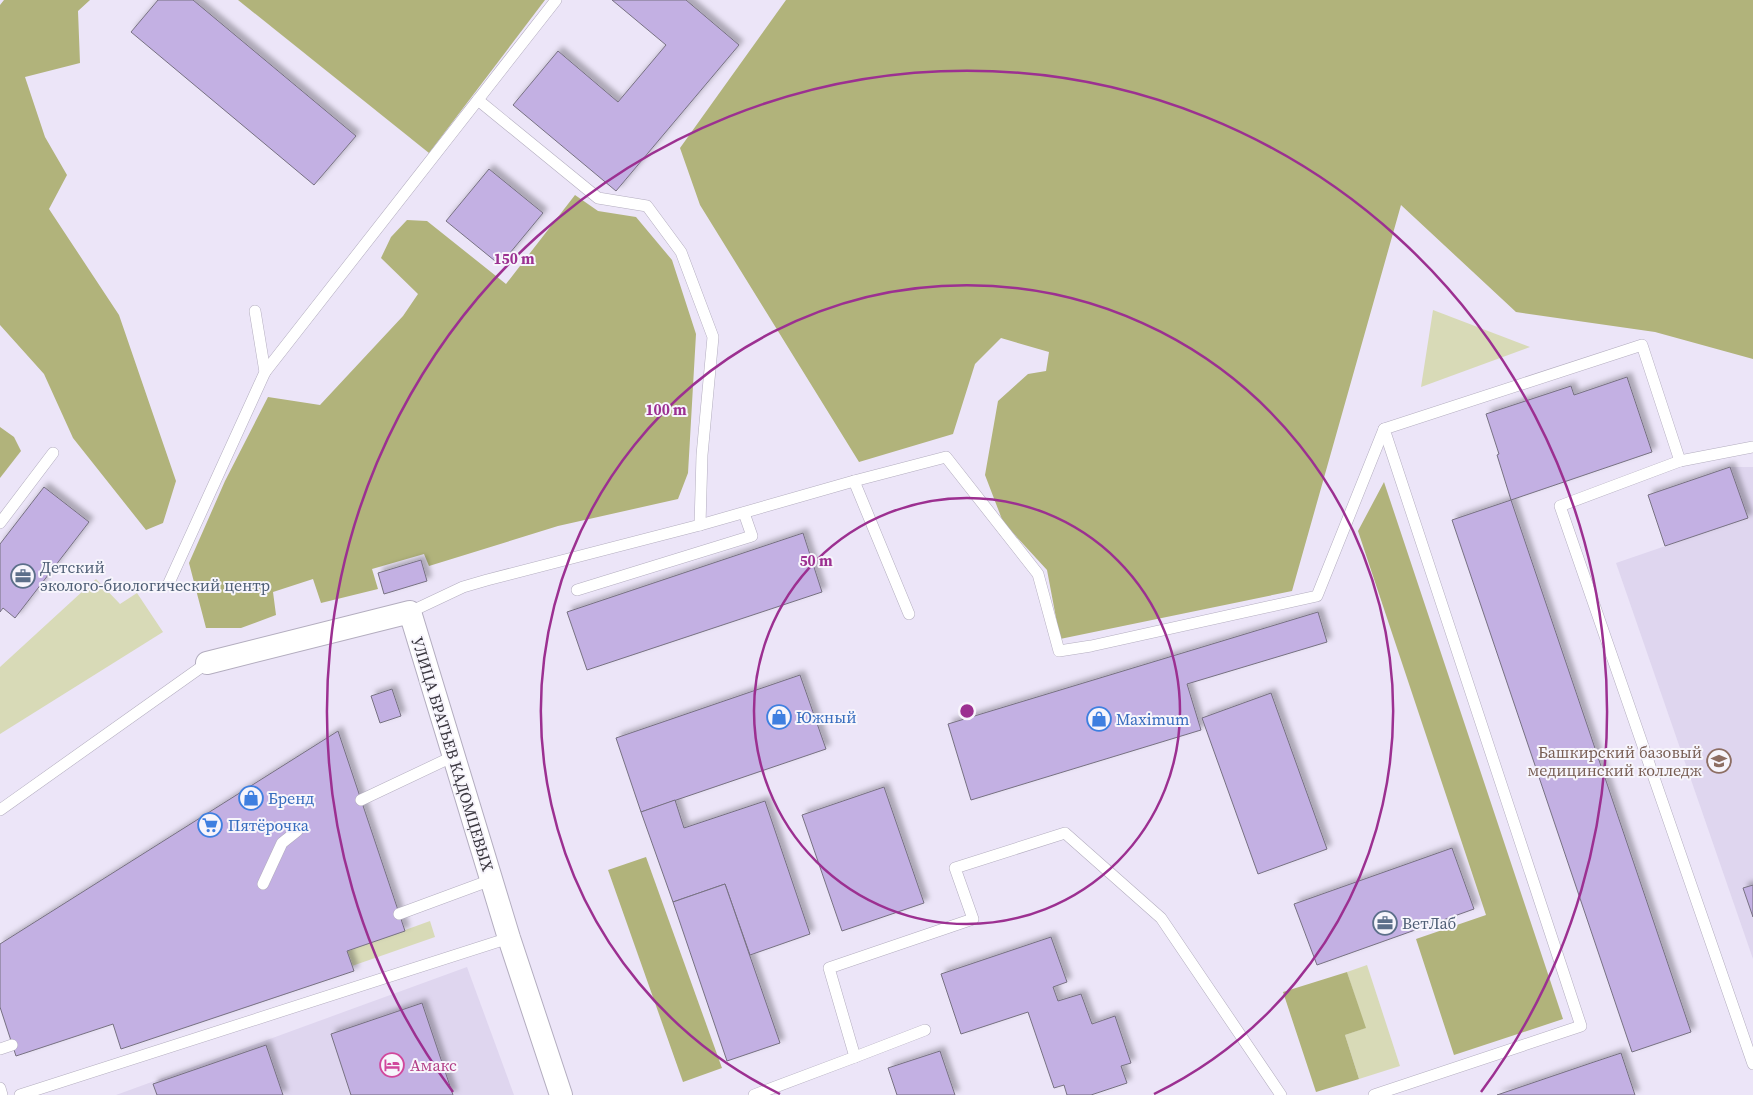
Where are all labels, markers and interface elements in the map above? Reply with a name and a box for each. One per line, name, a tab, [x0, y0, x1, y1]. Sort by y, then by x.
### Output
text: 150 m	[493, 248, 535, 269]
text: 100 m	[645, 399, 687, 420]
text: 50 m	[799, 550, 833, 571]
place label: Детский эколого-биологический центр	[40, 556, 270, 596]
office icon: Детский эколого-биологический центр	[10, 563, 36, 589]
street label: УЛИЦА БРАТЬЕВ КАДОМЦЕВЫХ	[407, 634, 499, 875]
centre of rings	[958, 702, 976, 720]
shop icon: Южный	[766, 704, 792, 730]
place label: Южный	[796, 706, 857, 728]
shop icon: Maximum	[1086, 706, 1112, 732]
place label: Maximum	[1116, 708, 1190, 730]
place label: Башкирский базовый медицинский колледж	[1528, 741, 1702, 781]
school or university icon: Башкирский базовый медицинский колледж	[1706, 748, 1732, 774]
shop icon: Бренд	[238, 785, 264, 811]
place label: Бренд	[268, 787, 314, 809]
supermarket icon: Пятёрочка	[197, 812, 223, 838]
place label: Пятёрочка	[228, 814, 310, 836]
office icon: ВетЛаб	[1372, 910, 1398, 936]
place label: ВетЛаб	[1402, 912, 1456, 934]
hotel icon: Амакс	[379, 1052, 405, 1078]
place label: Амакс	[410, 1054, 457, 1076]

